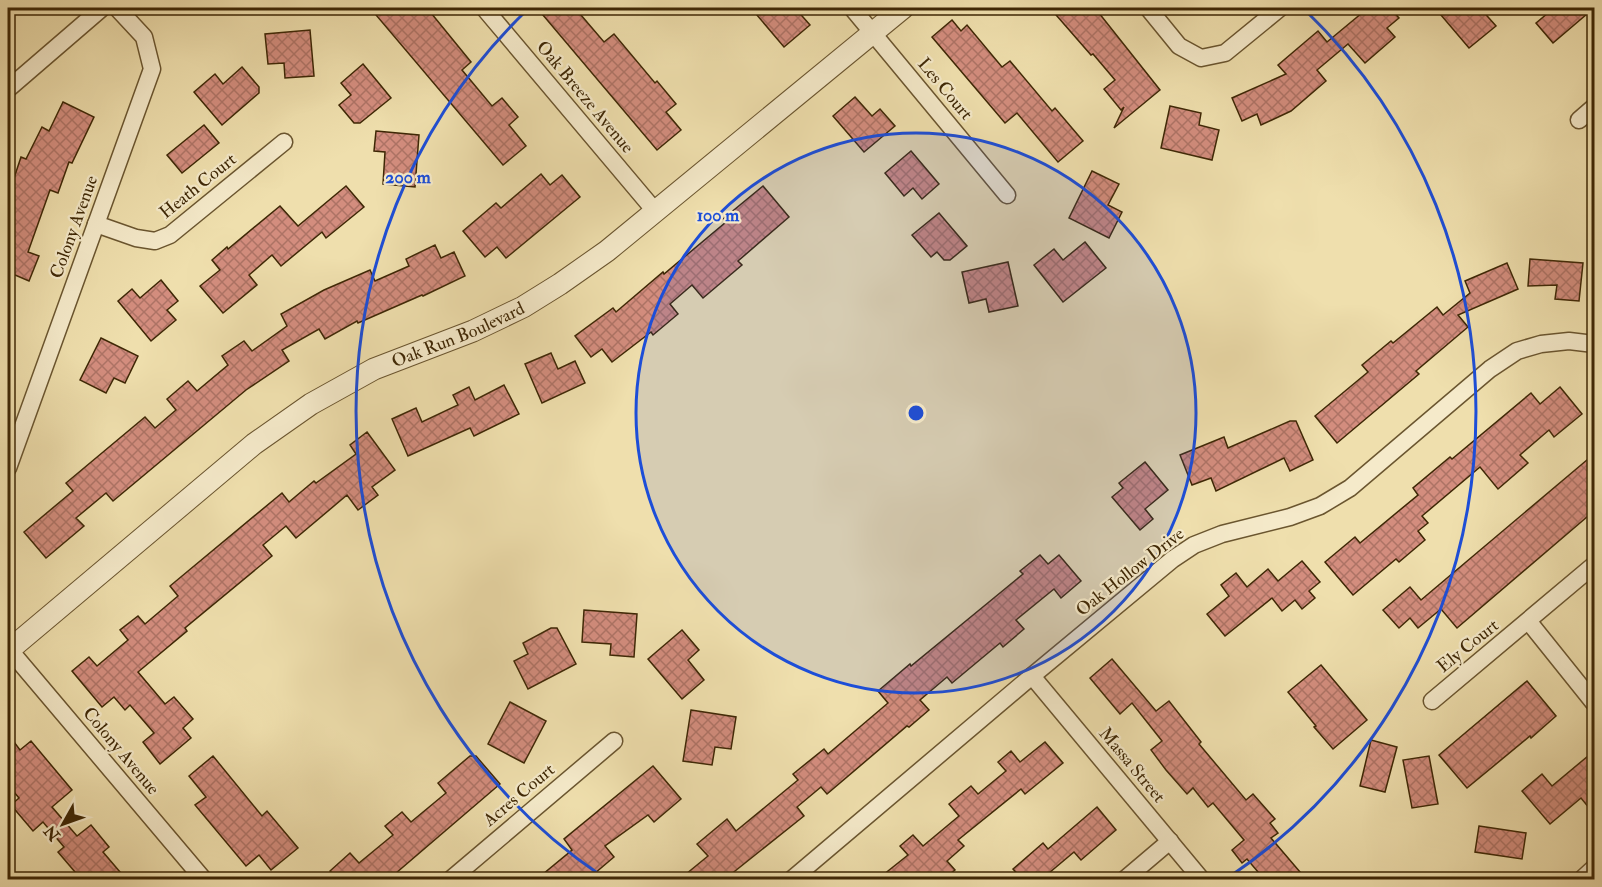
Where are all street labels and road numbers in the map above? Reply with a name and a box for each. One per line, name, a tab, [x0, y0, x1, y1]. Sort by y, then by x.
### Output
street label: Oak Breeze Avenue	[531, 36, 639, 158]
street label: Les Court	[912, 53, 978, 125]
street label: Heath Court	[155, 148, 241, 224]
street label: Colony Avenue	[45, 172, 103, 282]
street label: Oak Run Boulevard	[388, 296, 528, 373]
street label: Oak Hollow Drive	[1071, 522, 1189, 621]
street label: Ely Court	[1432, 614, 1504, 678]
street label: Colony Avenue	[78, 702, 165, 800]
street label: Massa Street	[1094, 723, 1170, 808]
street label: Acres Court	[478, 758, 560, 832]

